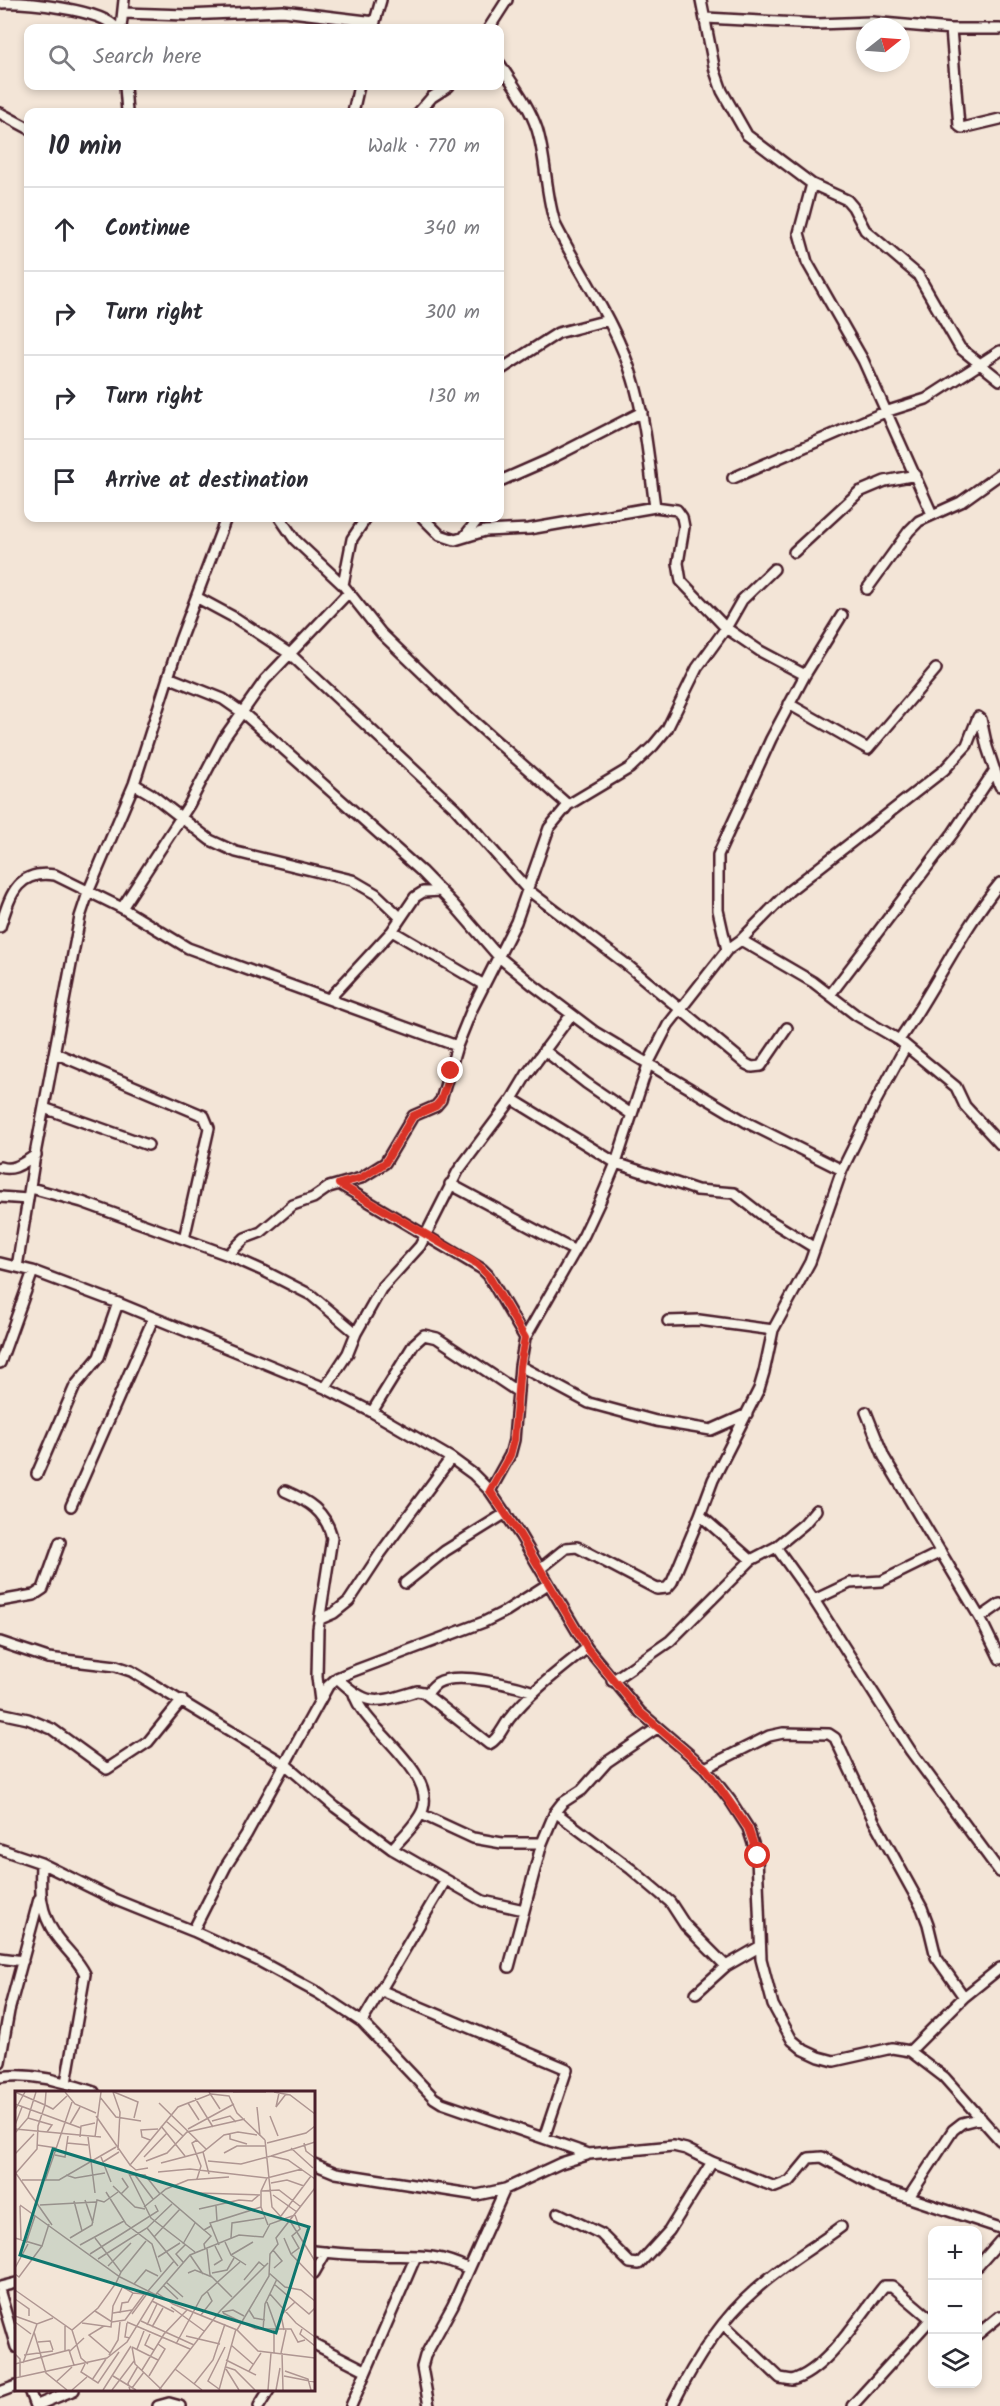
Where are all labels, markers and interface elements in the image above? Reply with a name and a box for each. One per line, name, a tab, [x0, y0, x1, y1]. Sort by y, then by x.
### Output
north arrow	[856, 18, 910, 72]
search box	[24, 24, 504, 90]
text: Search here	[93, 40, 201, 75]
icon: search	[45, 41, 78, 74]
text: 10 min	[48, 126, 122, 168]
text: Walk · 770 m	[368, 131, 480, 163]
text: Continue	[105, 212, 190, 247]
icon: ahead	[48, 213, 81, 246]
text: 340 m	[424, 213, 480, 245]
text: Turn right	[105, 296, 203, 331]
icon: right	[48, 297, 81, 330]
text: 300 m	[425, 297, 480, 329]
text: Turn right	[105, 380, 203, 415]
icon: right	[48, 381, 81, 414]
text: 130 m	[428, 381, 480, 413]
text: Arrive at destination	[105, 464, 308, 499]
icon: arrive	[48, 465, 81, 498]
route end	[437, 1057, 463, 1083]
route start	[744, 1842, 770, 1868]
inset map	[15, 2091, 315, 2391]
map controls	[928, 2226, 982, 2388]
button: +	[928, 2226, 982, 2280]
button: −	[928, 2280, 982, 2334]
button: layers	[928, 2334, 982, 2388]

